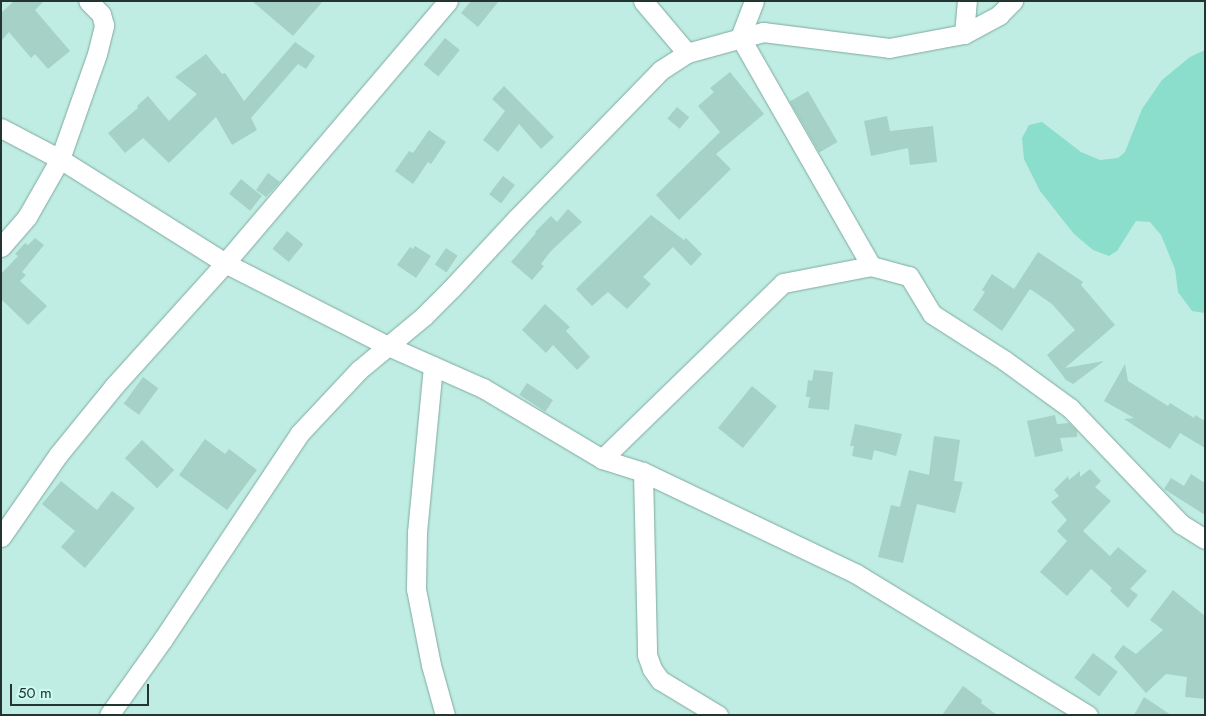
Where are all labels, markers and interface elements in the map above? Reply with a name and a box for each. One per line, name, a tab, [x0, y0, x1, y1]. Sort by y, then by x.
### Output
scale bar	[12, 674, 151, 706]
text: 50 m	[18, 682, 52, 704]

